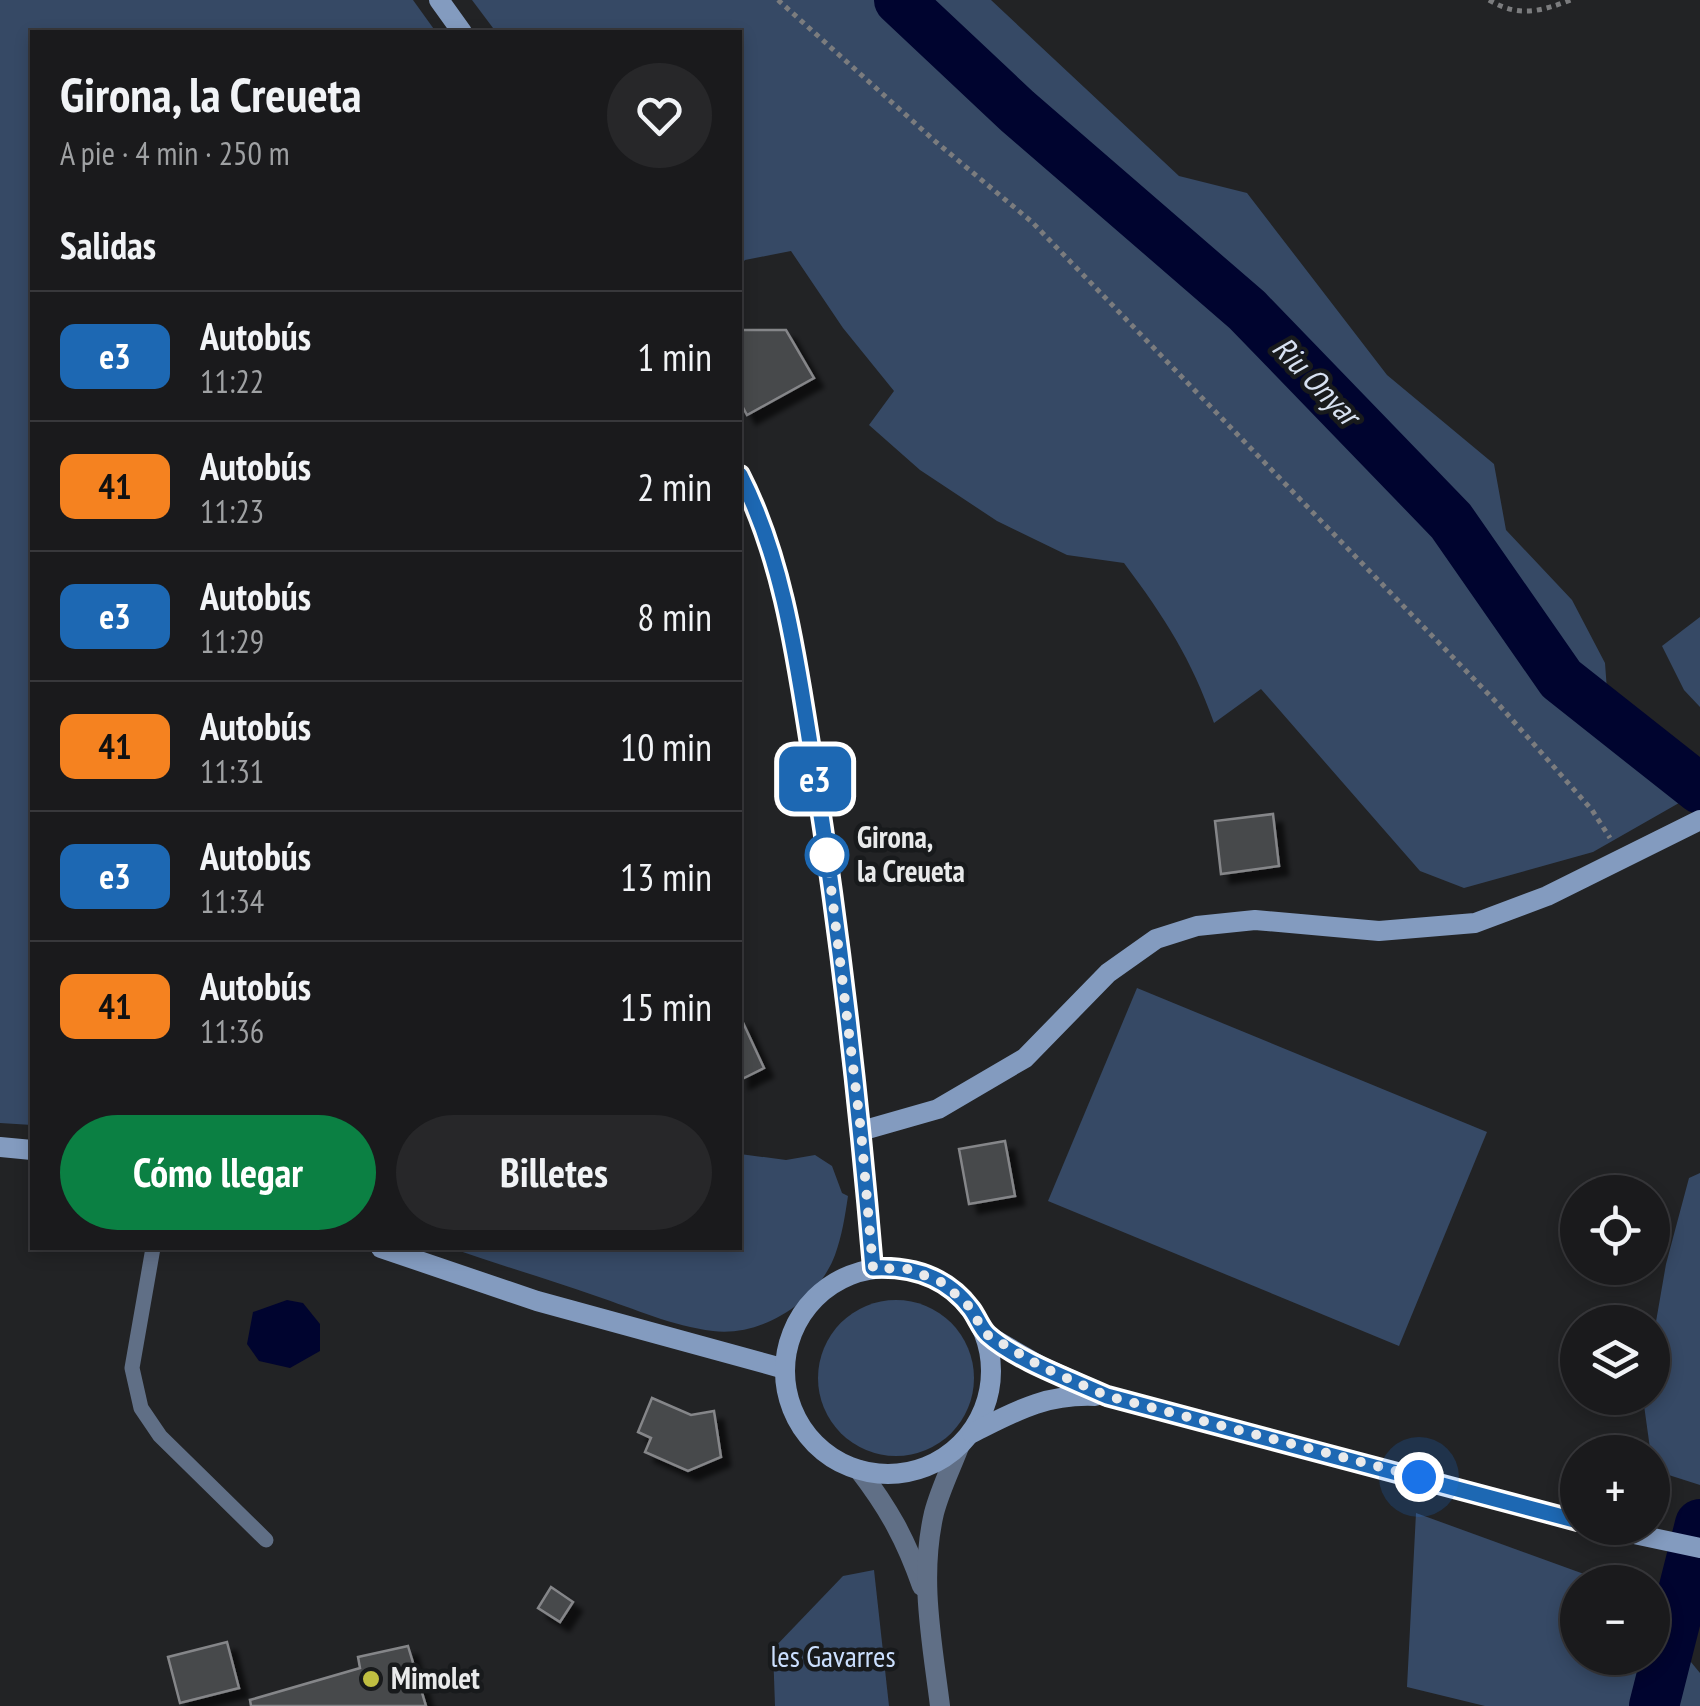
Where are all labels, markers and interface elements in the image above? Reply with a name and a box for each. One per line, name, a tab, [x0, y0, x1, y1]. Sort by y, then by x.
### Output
text: Girona, la Creueta	[60, 63, 362, 125]
button: heart	[607, 63, 712, 168]
text: A pie · 4 min · 250 m	[60, 132, 290, 174]
text: Salidas	[60, 220, 156, 269]
text: Autobús	[200, 311, 311, 360]
water label: Riu Onyar	[1264, 327, 1372, 437]
text: 1 min	[637, 332, 712, 381]
text: e3	[99, 333, 131, 379]
text: 11:22	[200, 360, 264, 402]
text: Autobús	[200, 441, 311, 490]
text: 2 min	[637, 462, 712, 511]
text: 41	[98, 463, 132, 509]
text: 11:23	[200, 490, 264, 532]
text: Autobús	[200, 571, 311, 620]
text: 8 min	[637, 592, 712, 641]
text: e3	[99, 593, 131, 639]
text: 11:29	[200, 620, 264, 662]
text: Autobús	[200, 701, 311, 750]
text: 10 min	[620, 722, 712, 771]
text: 41	[98, 723, 132, 769]
line badge: e3	[770, 746, 860, 812]
text: 11:31	[200, 750, 264, 792]
text: e3	[799, 756, 831, 802]
place label: Girona, la Creueta	[857, 817, 965, 890]
text: Autobús	[200, 831, 311, 880]
marker: Girona, la Creueta	[806, 834, 848, 876]
text: 13 min	[620, 852, 712, 901]
text: e3	[99, 853, 131, 899]
text: 11:34	[200, 880, 264, 922]
text: Autobús	[200, 961, 311, 1010]
text: 15 min	[620, 982, 712, 1031]
text: 41	[98, 983, 132, 1029]
text: 11:36	[200, 1010, 264, 1052]
button: Cómo llegar	[60, 1115, 376, 1230]
button: Billetes	[396, 1115, 712, 1230]
map controls	[1560, 1175, 1670, 1675]
button: locate	[1560, 1175, 1670, 1285]
button: layers	[1560, 1305, 1670, 1415]
button: +	[1560, 1435, 1670, 1545]
your location	[1394, 1452, 1444, 1502]
button: −	[1560, 1565, 1670, 1675]
park label: les Gavarres	[770, 1636, 896, 1675]
place label: Mimolet	[391, 1658, 480, 1697]
marker: Mimolet	[360, 1668, 382, 1690]

